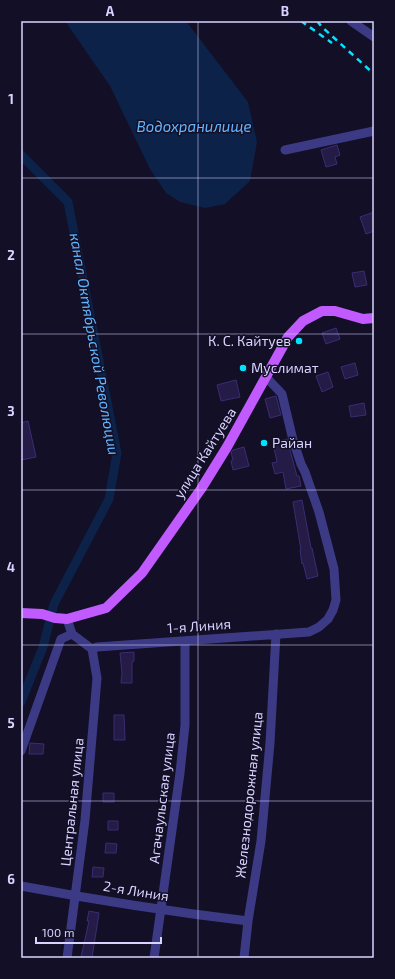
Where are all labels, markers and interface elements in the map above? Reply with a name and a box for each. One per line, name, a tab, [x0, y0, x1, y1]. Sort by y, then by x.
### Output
text: A	[106, 3, 115, 19]
text: B	[281, 3, 289, 19]
text: 1	[8, 91, 14, 107]
water label: Водохранилище	[136, 117, 252, 135]
water label: канал Октябрьской Революции	[67, 231, 123, 456]
text: 2	[7, 247, 15, 263]
place label: К. С. Кайтуев	[208, 332, 291, 349]
marker: К. С. Кайтуев	[294, 336, 304, 346]
place label: Муслимат	[251, 359, 319, 376]
marker: Муслимат	[238, 363, 248, 373]
text: 3	[7, 403, 15, 419]
street label: улица Кайтуева	[170, 404, 239, 501]
place label: Райан	[272, 434, 312, 451]
marker: Райан	[259, 438, 269, 448]
text: 4	[7, 559, 15, 575]
street label: 1-я Линия	[167, 615, 231, 636]
street label: Железнодорожная улица	[231, 711, 266, 879]
text: 5	[7, 715, 15, 731]
street label: Агачаульская улица	[145, 731, 178, 865]
street label: Центральная улица	[56, 737, 87, 867]
text: 6	[7, 871, 15, 887]
street label: 2-я Линия	[102, 877, 170, 904]
scale bar	[36, 919, 161, 945]
text: 100 m	[42, 925, 74, 939]

